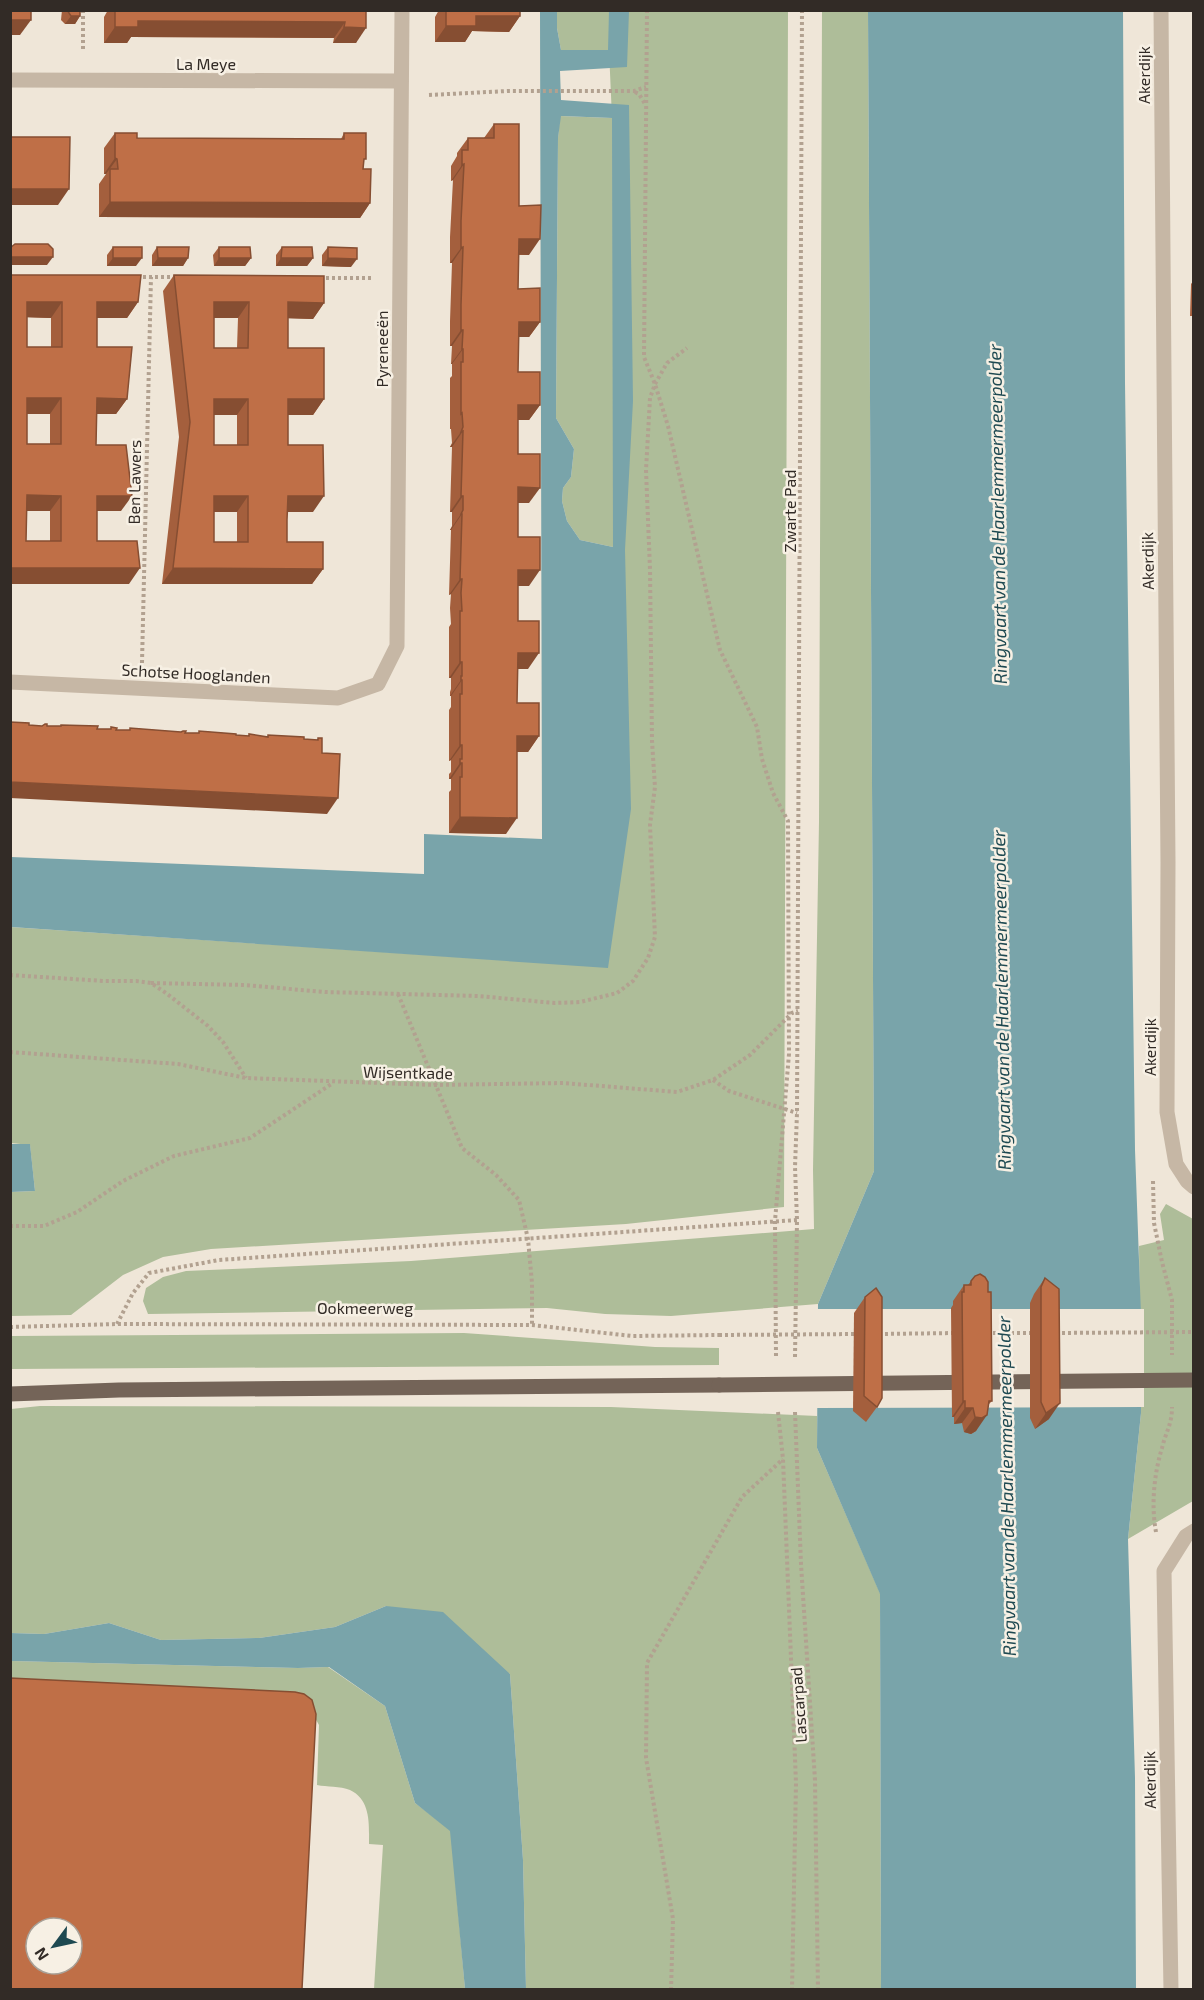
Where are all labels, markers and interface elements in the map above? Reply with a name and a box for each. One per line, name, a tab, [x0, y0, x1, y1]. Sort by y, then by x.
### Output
street label: Akerdijk	[1134, 46, 1154, 104]
street label: La Meye	[176, 54, 236, 73]
street label: Pyreneeën	[372, 310, 391, 388]
water label: Ringvaart van de Haarlemmermeerpolder	[983, 343, 1011, 684]
street label: Ben Lawers	[124, 440, 144, 524]
street label: Zwarte Pad	[780, 470, 799, 552]
street label: Akerdijk	[1137, 532, 1158, 590]
street label: Schotse Hooglanden	[121, 660, 271, 686]
water label: Ringvaart van de Haarlemmermeerpolder	[987, 829, 1015, 1170]
street label: Akerdijk	[1140, 1018, 1160, 1076]
street label: Wijsentkade	[363, 1062, 453, 1083]
street label: Ookmeerweg	[317, 1298, 413, 1317]
water label: Ringvaart van de Haarlemmermeerpolder	[992, 1315, 1020, 1656]
street label: Lascarpad	[786, 1667, 810, 1743]
street label: Akerdijk	[1139, 1751, 1160, 1809]
north arrow	[24, 1916, 84, 1976]
text: N	[30, 1944, 52, 1964]

